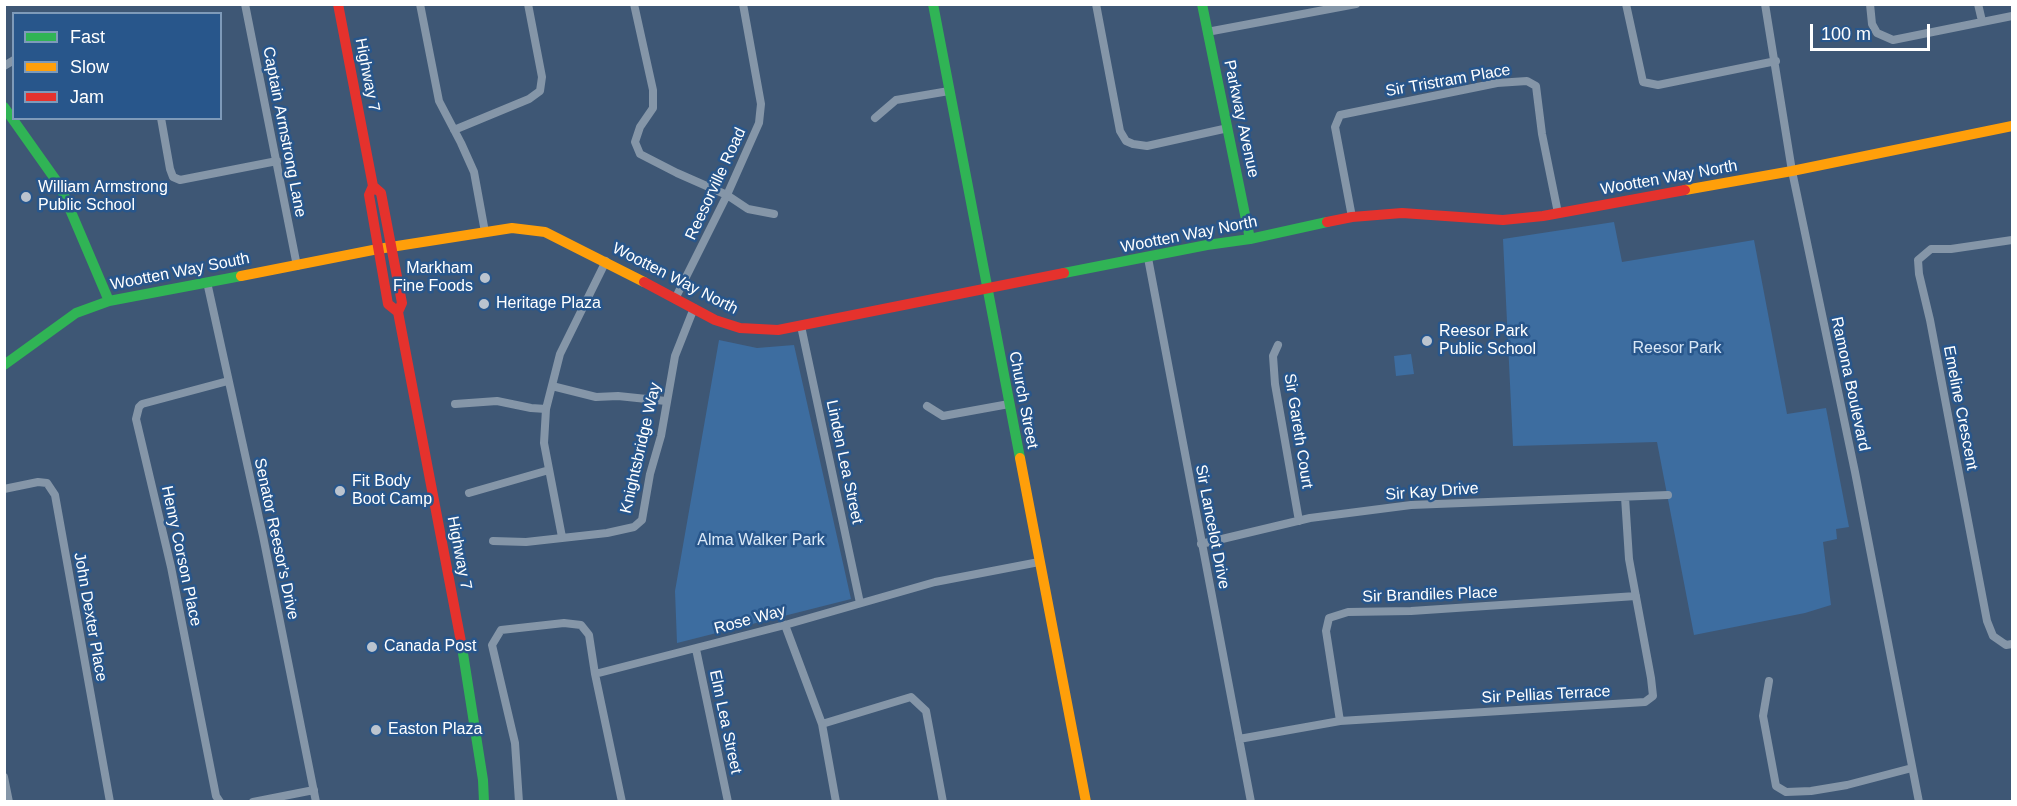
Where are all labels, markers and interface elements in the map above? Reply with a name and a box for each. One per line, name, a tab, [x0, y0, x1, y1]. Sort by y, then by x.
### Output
legend	[12, 12, 222, 120]
scale bar	[1813, 12, 1933, 50]
text: 100 m	[1821, 24, 1871, 44]
text: Fast	[70, 27, 105, 47]
street label: Highway 7	[350, 37, 384, 113]
street label: Captain Armstrong Lane	[258, 45, 310, 219]
text: Slow	[70, 57, 109, 77]
street label: Parkway Avenue	[1219, 58, 1263, 180]
street label: Sir Tristram Place	[1384, 61, 1512, 101]
text: Jam	[70, 87, 104, 107]
street label: Reesorville Road	[682, 125, 750, 243]
street label: Wootten Way North	[1599, 157, 1739, 199]
place label: William Armstrong Public School	[38, 178, 168, 216]
marker: William Armstrong Public School	[19, 190, 33, 204]
street label: Wootten Way North	[1119, 212, 1259, 258]
street label: Wootten Way North	[609, 239, 741, 319]
street label: Wootten Way South	[109, 249, 251, 295]
place label: Markham Fine Foods	[393, 259, 473, 297]
marker: Markham Fine Foods	[478, 271, 492, 285]
place label: Heritage Plaza	[496, 294, 601, 314]
marker: Heritage Plaza	[477, 297, 491, 311]
street label: Ramona Boulevard	[1826, 315, 1874, 453]
place label: Reesor Park Public School	[1439, 322, 1536, 360]
marker: Reesor Park Public School	[1420, 334, 1434, 348]
park label: Reesor Park	[1633, 339, 1721, 359]
street label: Emeline Crescent	[1939, 344, 1981, 472]
street label: Church Street	[1004, 350, 1042, 450]
street label: Sir Gareth Court	[1279, 372, 1317, 490]
street label: Knightsbridge Way	[617, 381, 665, 515]
street label: Linden Lea Street	[821, 398, 867, 526]
street label: Senator Reesor's Drive	[249, 456, 303, 622]
street label: Sir Lancelot Drive	[1191, 463, 1233, 591]
place label: Fit Body Boot Camp	[352, 472, 432, 510]
street label: Sir Kay Drive	[1385, 479, 1479, 505]
street label: Henry Corson Place	[157, 484, 205, 628]
marker: Fit Body Boot Camp	[333, 484, 347, 498]
street label: Highway 7	[442, 515, 476, 591]
park label: Alma Walker Park	[697, 531, 825, 551]
street label: John Dexter Place	[69, 551, 111, 683]
street label: Sir Brandiles Place	[1362, 583, 1498, 607]
street label: Rose Way	[712, 601, 788, 639]
place label: Canada Post	[384, 637, 477, 657]
marker: Canada Post	[365, 640, 379, 654]
street label: Elm Lea Street	[705, 668, 745, 776]
street label: Sir Pellias Terrace	[1481, 682, 1611, 708]
place label: Easton Plaza	[388, 720, 482, 740]
marker: Easton Plaza	[369, 723, 383, 737]

